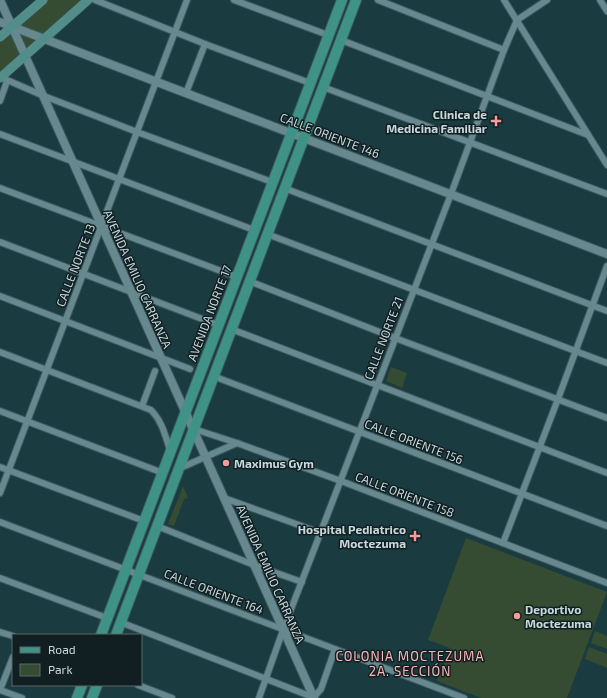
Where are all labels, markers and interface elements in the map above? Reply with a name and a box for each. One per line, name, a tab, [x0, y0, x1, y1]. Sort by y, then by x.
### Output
place label: Clinica de Medicina Familiar	[386, 107, 487, 135]
street label: CALLE ORIENTE 146	[278, 110, 382, 160]
marker: Clinica de Medicina Familiar	[490, 115, 502, 127]
street label: AVENIDA EMILIO CARRANZA	[101, 208, 175, 351]
street label: CALLE NORTE 13	[53, 222, 97, 308]
street label: AVENIDA NORTE 17	[184, 263, 234, 363]
street label: CALLE NORTE 21	[361, 295, 405, 381]
street label: CALLE ORIENTE 156	[363, 416, 465, 466]
place label: Maximus Gym	[234, 456, 314, 471]
marker: Maximus Gym	[221, 458, 231, 468]
street label: CALLE ORIENTE 158	[354, 469, 456, 519]
street label: AVENIDA EMILIO CARRANZA	[234, 503, 308, 646]
place label: Hospital Pediatrico Moctezuma	[298, 522, 406, 550]
marker: Hospital Pediatrico Moctezuma	[409, 530, 421, 542]
street label: CALLE ORIENTE 164	[162, 566, 266, 616]
place label: Deportivo Moctezuma	[525, 602, 592, 630]
marker: Deportivo Moctezuma	[512, 611, 522, 621]
legend	[12, 634, 142, 686]
text: Road	[48, 642, 76, 656]
district label: COLONIA MOCTEZUMA 2A. SECCIÓN	[335, 648, 485, 679]
text: Park	[48, 662, 73, 676]

